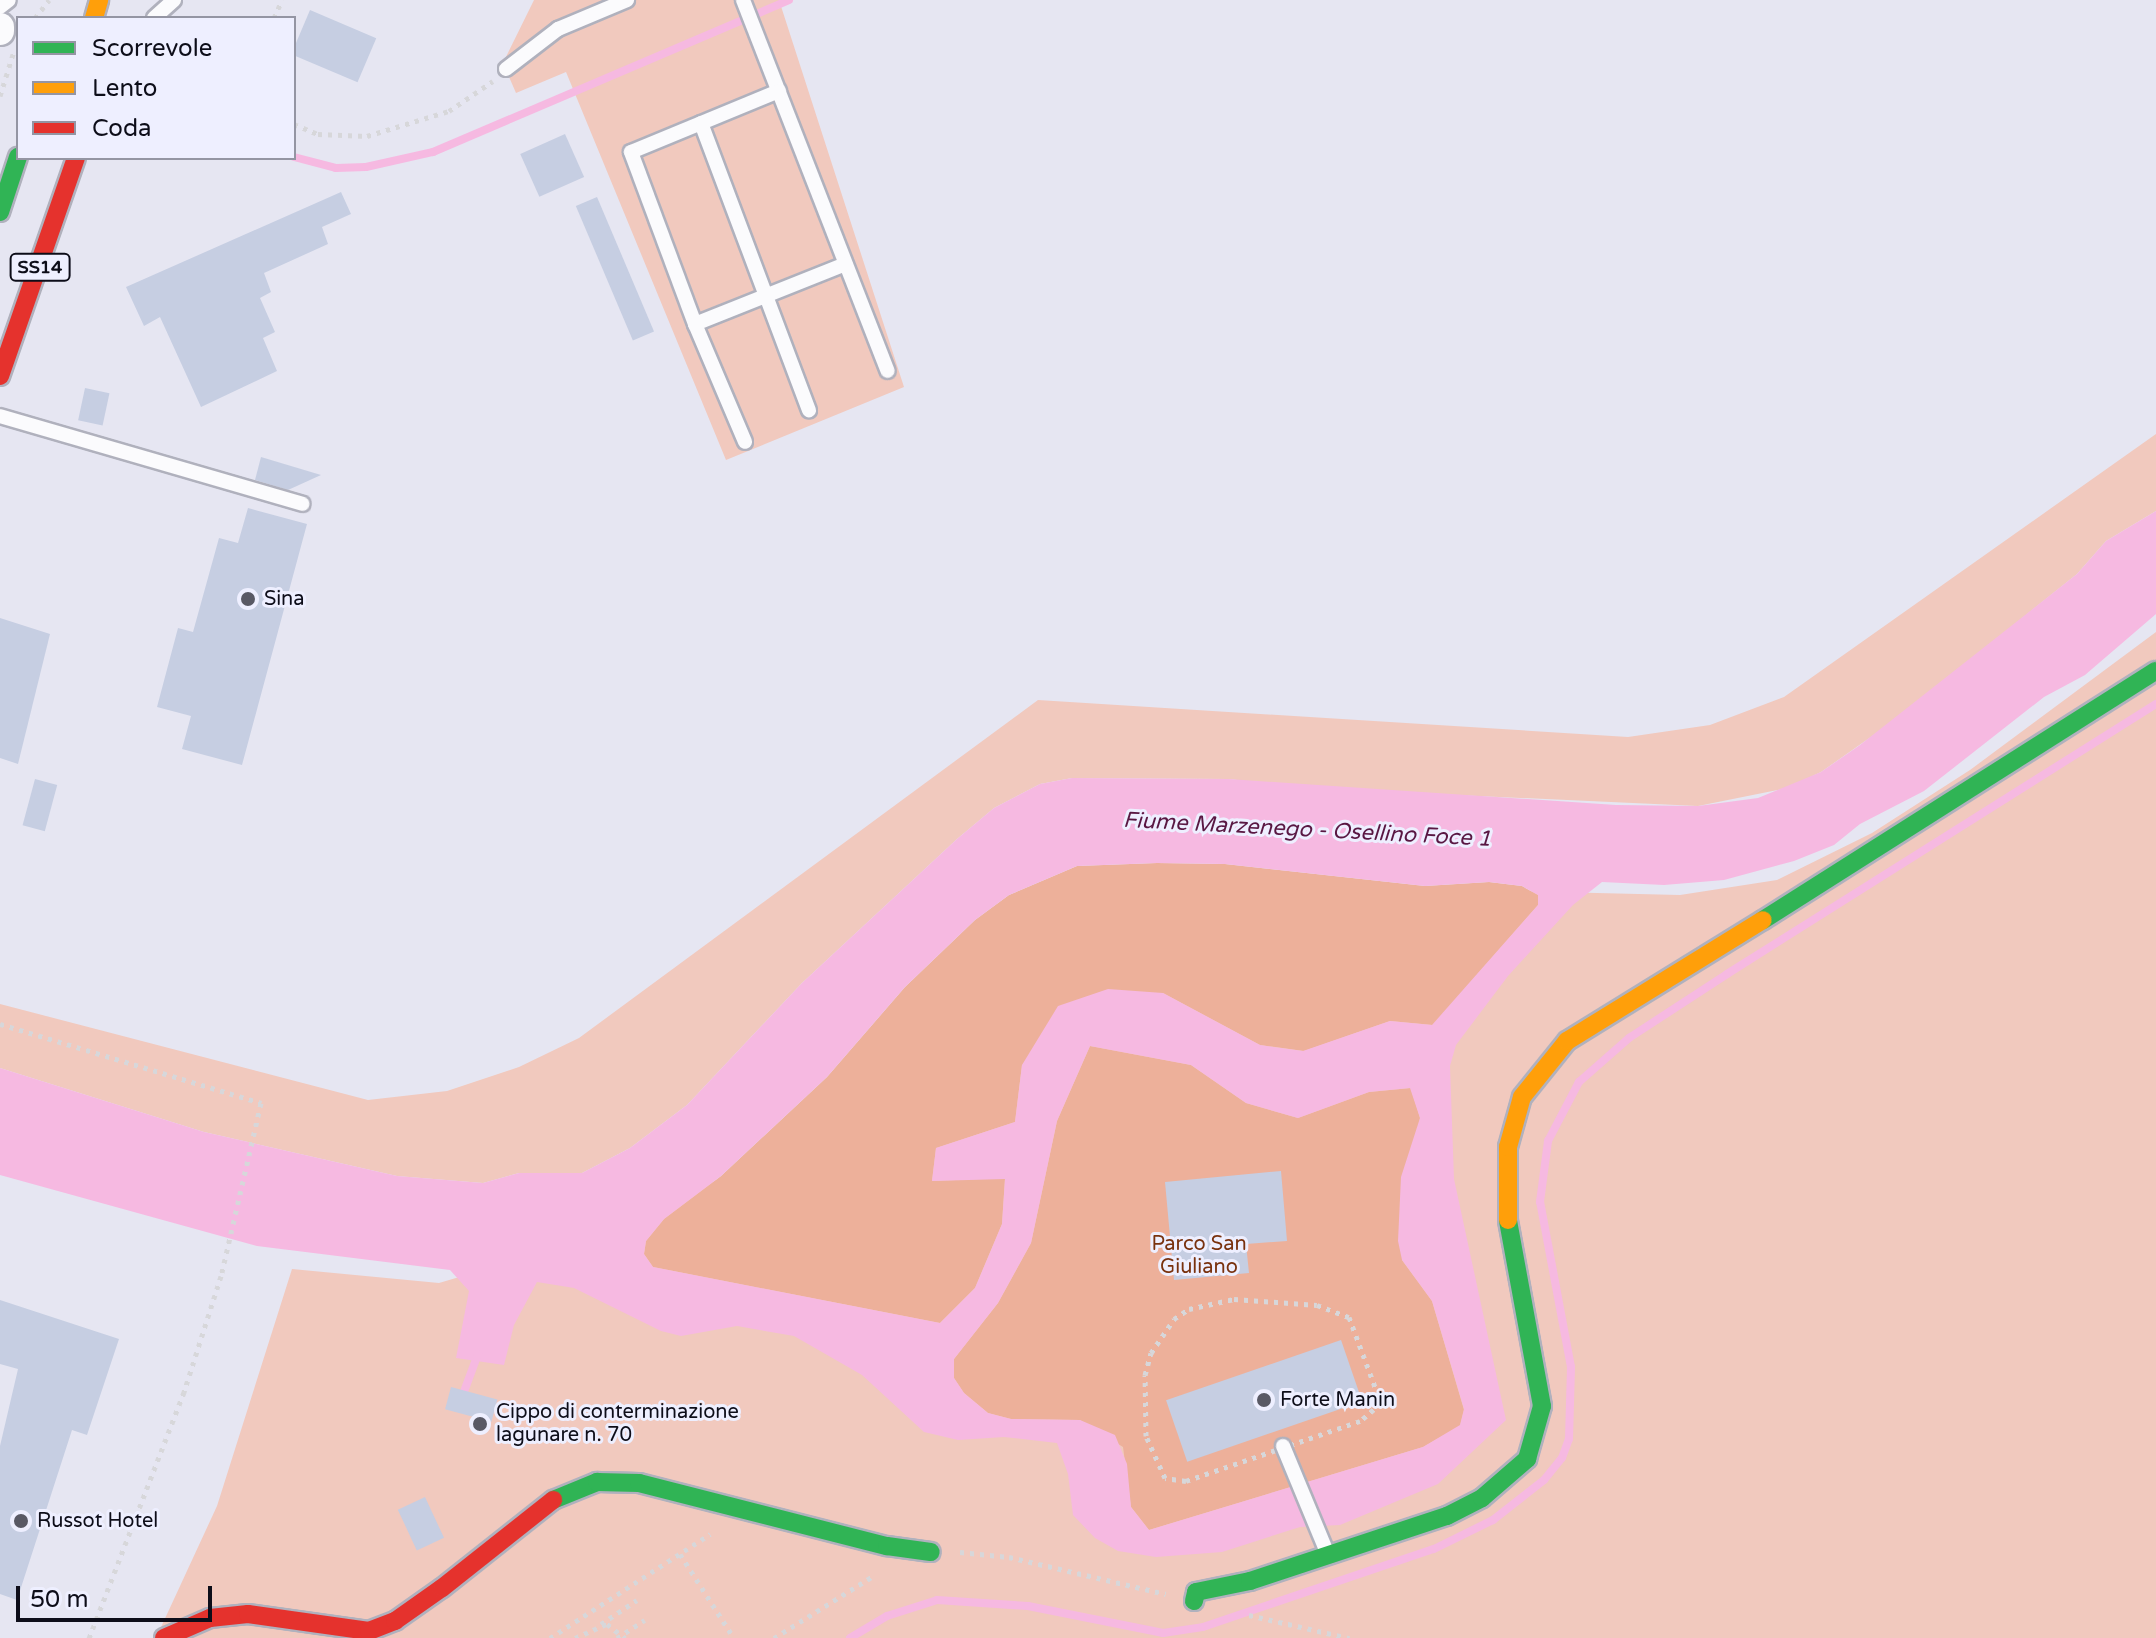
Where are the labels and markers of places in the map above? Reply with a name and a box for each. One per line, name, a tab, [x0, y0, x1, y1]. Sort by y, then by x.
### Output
place label: Sina	[264, 587, 305, 611]
marker: Sina	[239, 590, 257, 608]
place label: Forte Manin	[1280, 1388, 1395, 1412]
marker: Forte Manin	[1255, 1391, 1273, 1409]
place label: Cippo di conterminazione lagunare n. 70	[496, 1400, 739, 1447]
marker: Cippo di conterminazione lagunare n. 70	[471, 1415, 489, 1433]
place label: Russot Hotel	[37, 1509, 158, 1533]
marker: Russot Hotel	[12, 1512, 30, 1530]

